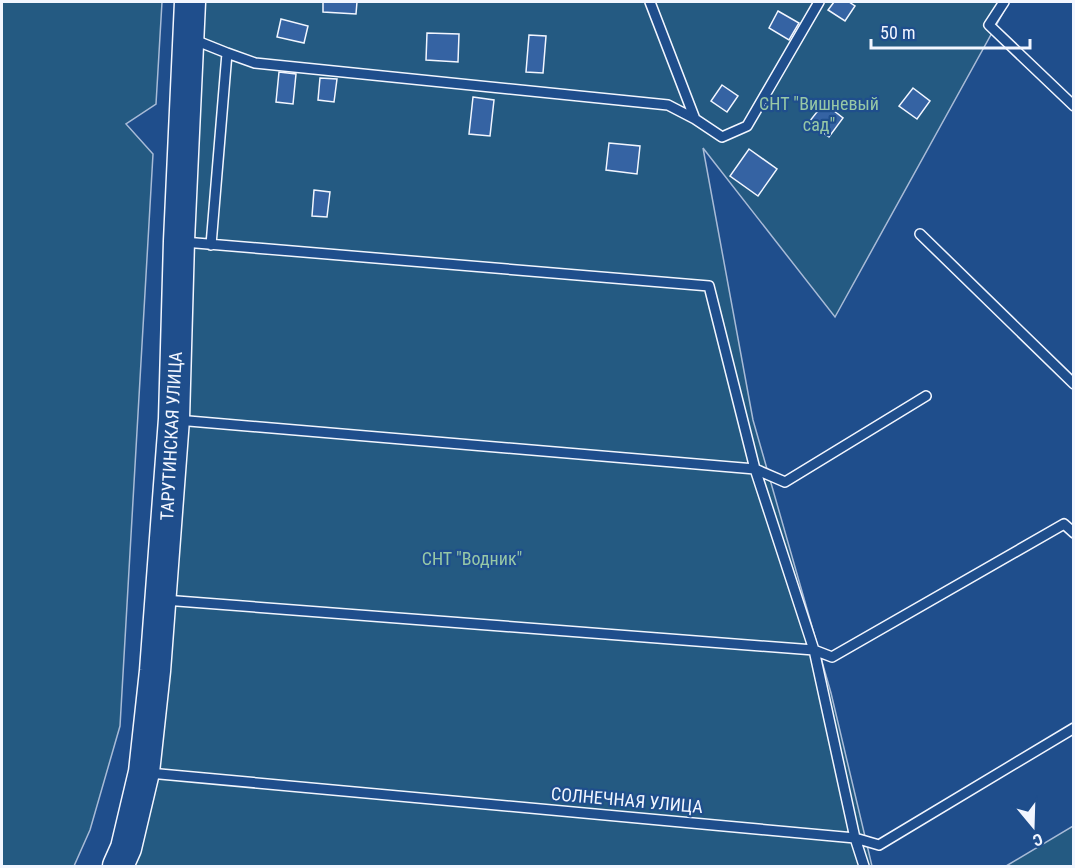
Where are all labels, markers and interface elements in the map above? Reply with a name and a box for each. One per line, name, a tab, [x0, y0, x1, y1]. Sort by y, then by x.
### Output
scale bar	[871, 12, 1030, 50]
text: 50 m	[880, 22, 915, 43]
park label: СНТ "Вишневый сад"	[759, 93, 879, 135]
street label: ТАРУТИНСКАЯ УЛИЦА	[156, 350, 186, 521]
park label: СНТ "Водник"	[422, 548, 522, 569]
street label: СОЛНЕЧНАЯ УЛИЦА	[550, 783, 704, 817]
north arrow	[1003, 796, 1063, 856]
text: С	[1030, 829, 1045, 850]

